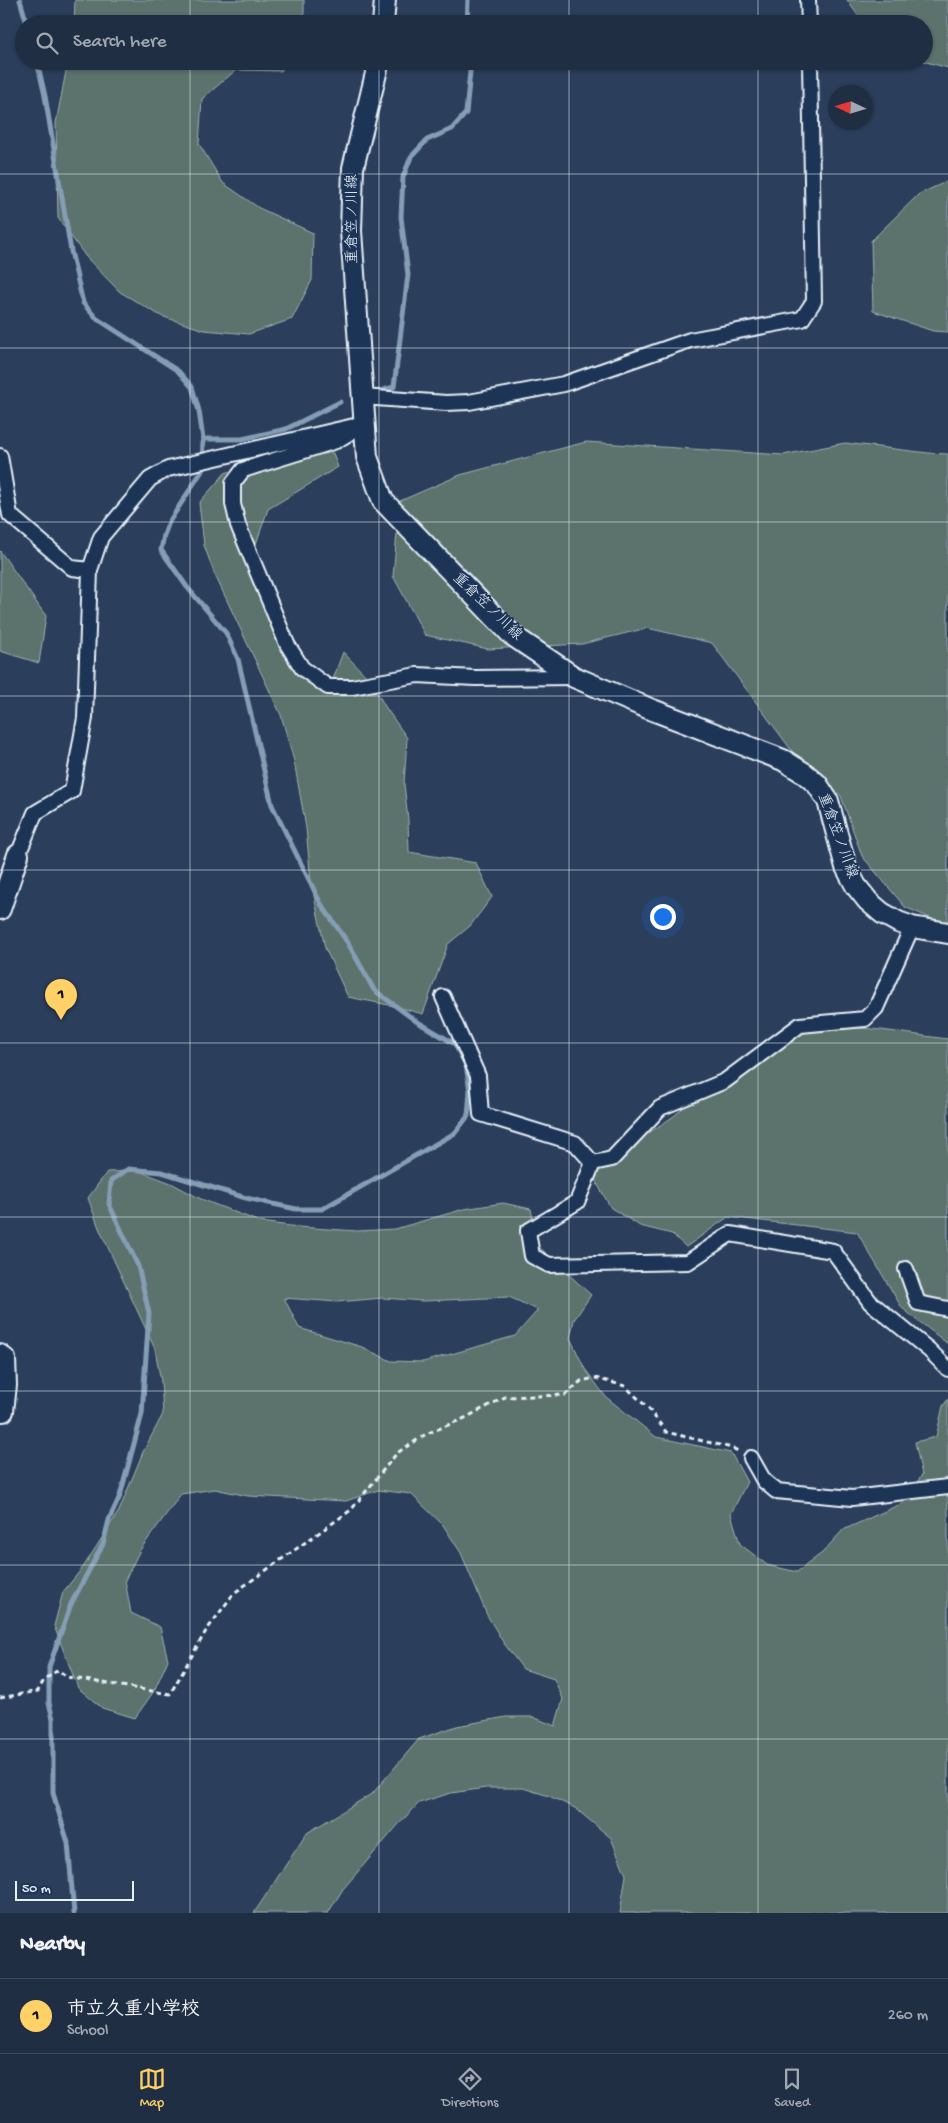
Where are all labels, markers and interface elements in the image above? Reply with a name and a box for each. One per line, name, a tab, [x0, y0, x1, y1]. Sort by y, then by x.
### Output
search box	[15, 15, 933, 70]
icon: search	[33, 29, 61, 57]
text: Search here	[73, 31, 167, 54]
north arrow	[828, 85, 873, 130]
street label: 重倉笠ノ川線	[343, 174, 362, 264]
street label: 重倉笠ノ川線	[448, 569, 526, 645]
street label: 重倉笠ノ川線	[813, 790, 862, 881]
your location	[650, 904, 676, 930]
pin: 1	[45, 979, 77, 1020]
scale bar	[15, 1878, 134, 1901]
text: 50 m	[22, 1881, 51, 1898]
text: Nearby	[20, 1933, 85, 1958]
text: 市立久重小学校	[67, 1999, 200, 2022]
text: 1	[33, 2007, 39, 2026]
text: 260 m	[888, 2007, 928, 2026]
text: School	[67, 2022, 109, 2041]
tab: Map	[138, 2065, 166, 2112]
tab: Directions	[442, 2065, 499, 2112]
tab: Saved	[774, 2065, 810, 2112]

